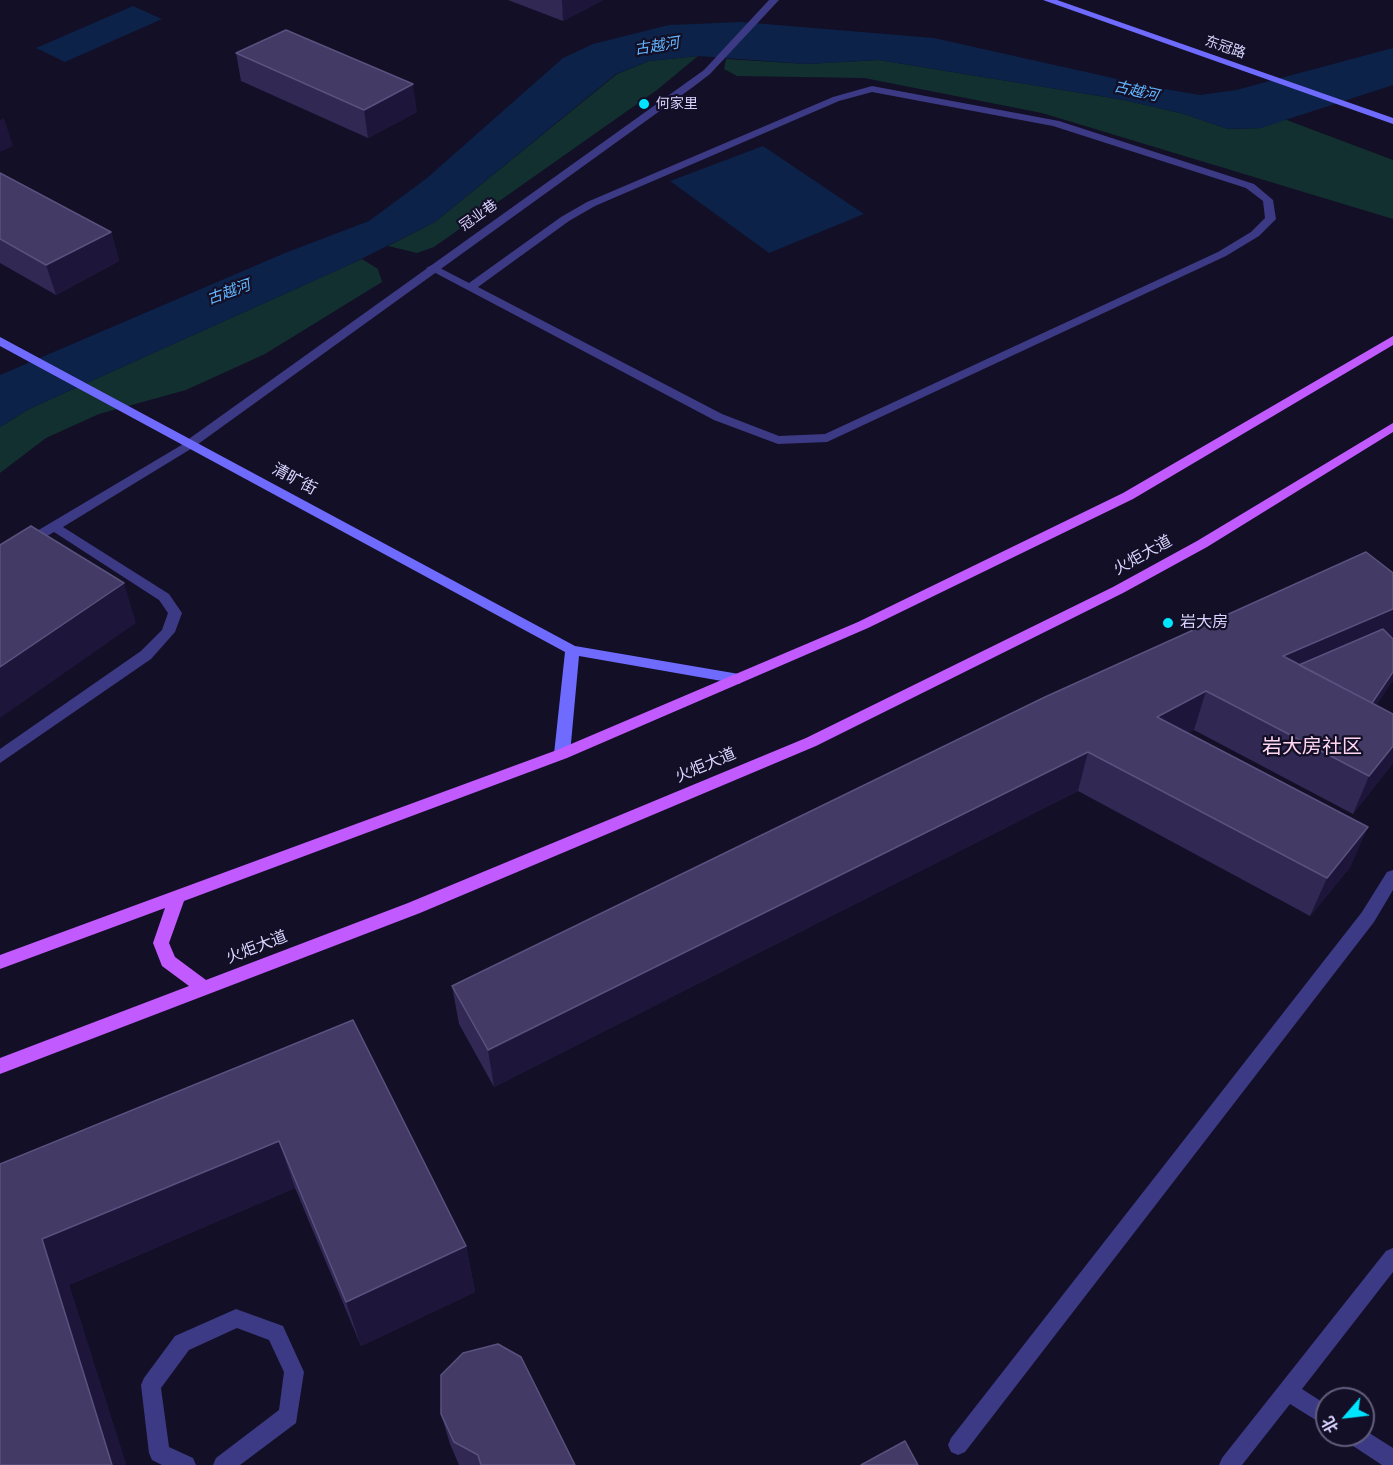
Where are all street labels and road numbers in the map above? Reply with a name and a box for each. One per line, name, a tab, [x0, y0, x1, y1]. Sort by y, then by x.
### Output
street label: 东冠路	[1202, 33, 1248, 63]
street label: 冠业巷	[457, 197, 501, 235]
street label: 清旷街	[268, 460, 320, 500]
street label: 火炬大道	[1110, 532, 1176, 580]
street label: 火炬大道	[673, 745, 739, 787]
street label: 火炬大道	[224, 928, 290, 968]

